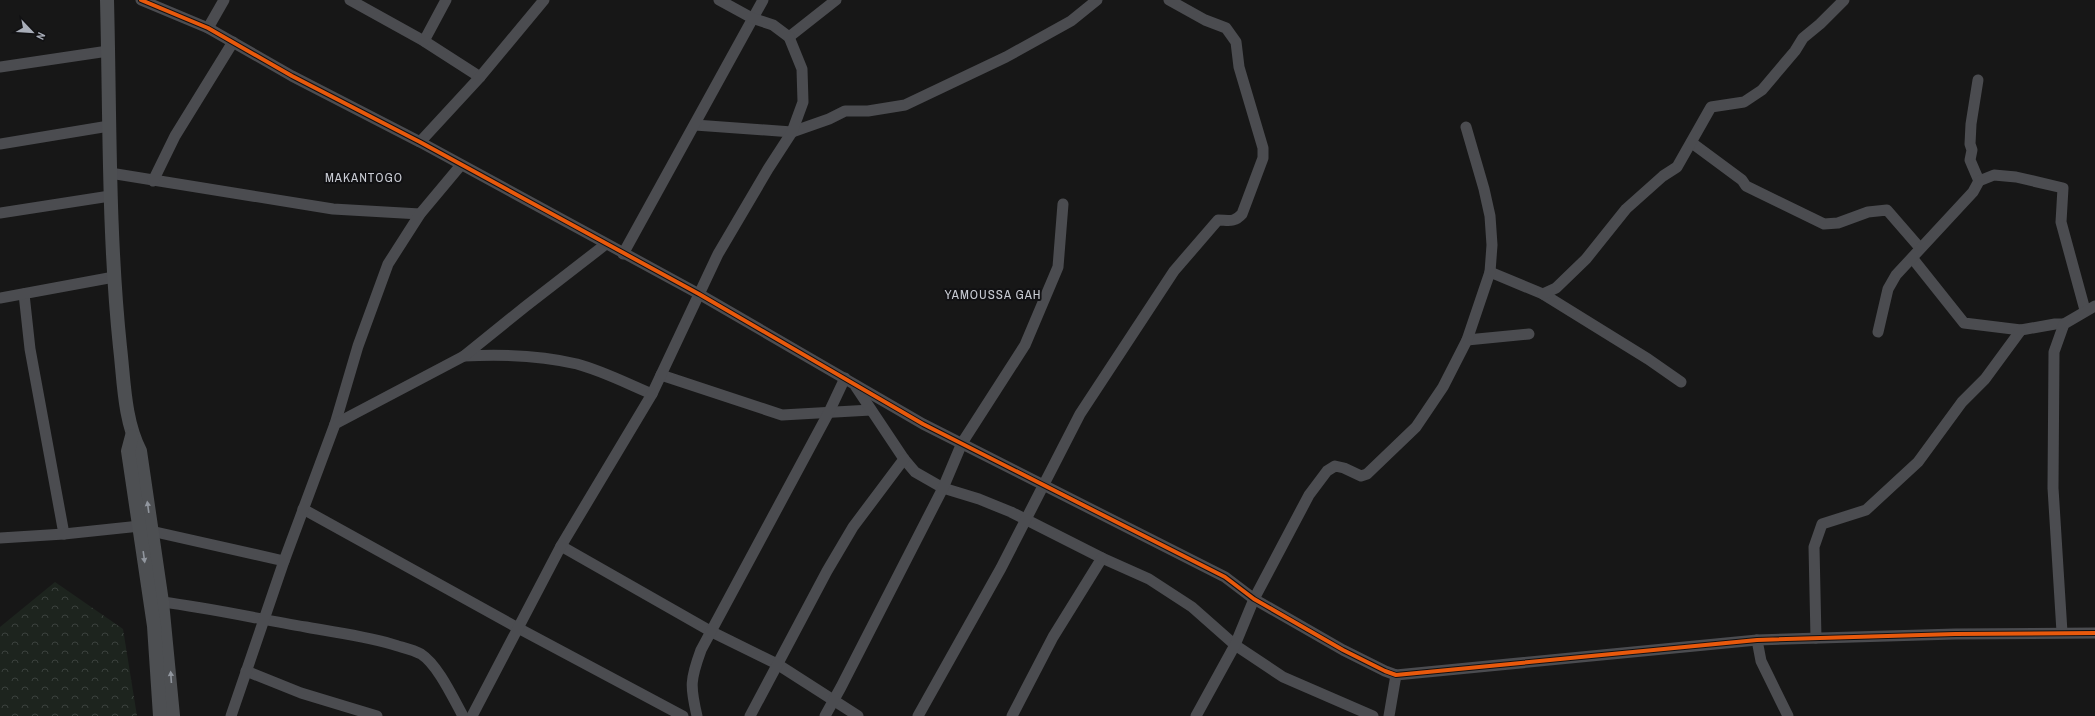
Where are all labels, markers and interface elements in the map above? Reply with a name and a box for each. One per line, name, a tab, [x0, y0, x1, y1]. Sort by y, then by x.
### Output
north arrow	[12, 12, 52, 52]
text: N	[33, 30, 49, 42]
district label: MAKANTOGO	[325, 169, 403, 186]
district label: YAMOUSSA GAH	[944, 286, 1042, 303]
one-way arrow	[145, 501, 151, 513]
one-way arrow	[141, 551, 147, 563]
one-way arrow	[167, 671, 174, 683]

